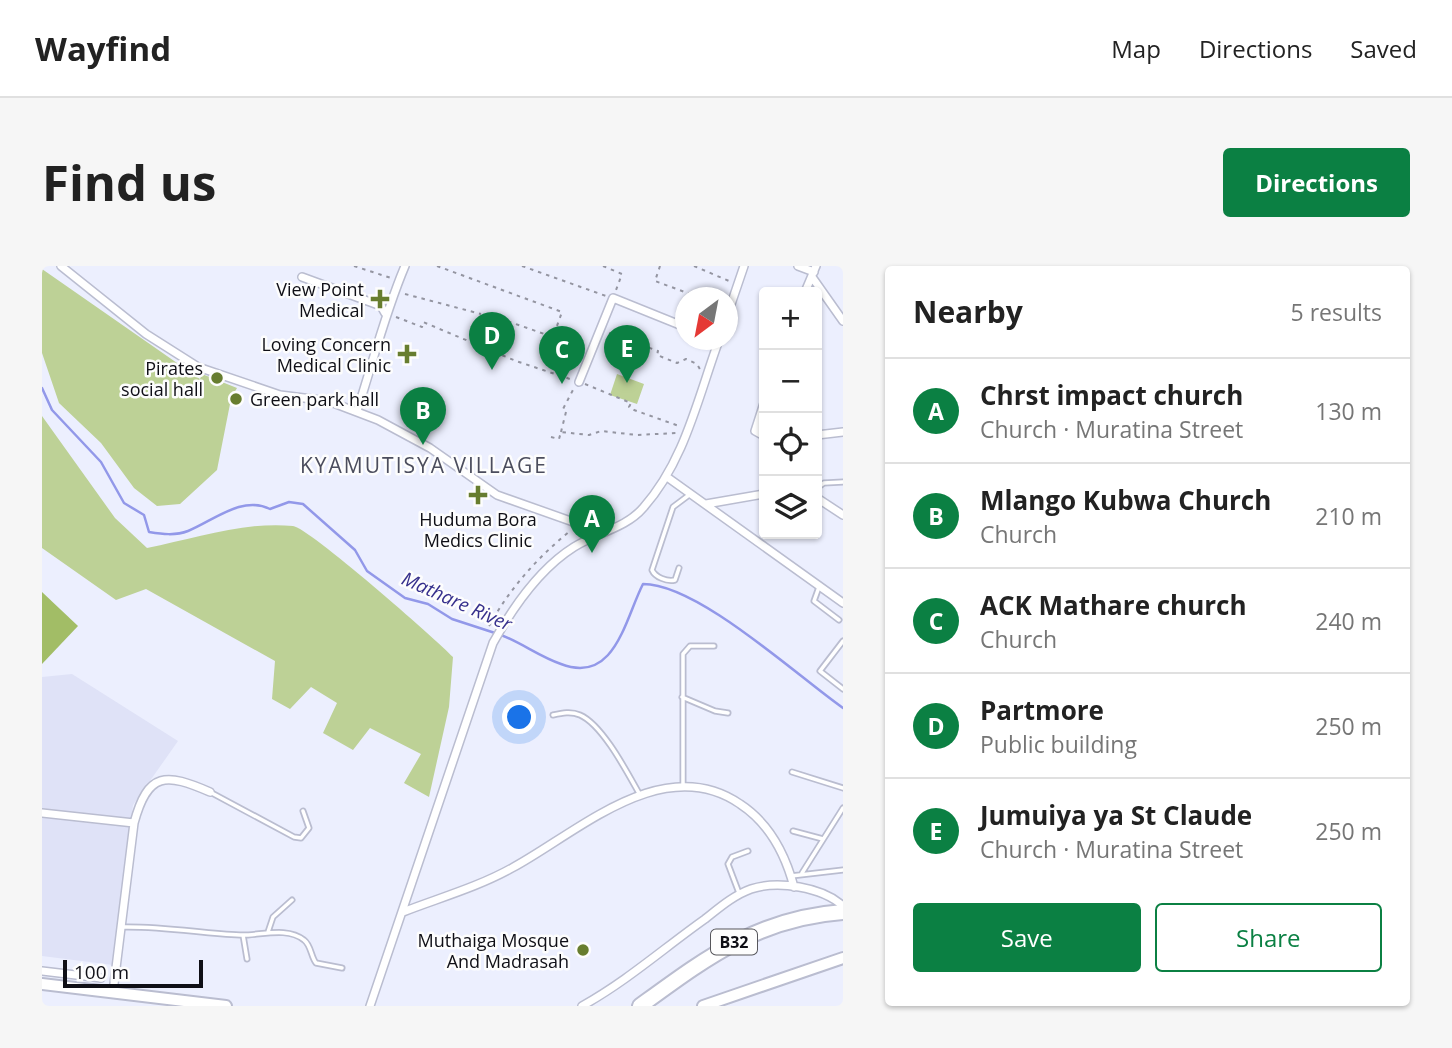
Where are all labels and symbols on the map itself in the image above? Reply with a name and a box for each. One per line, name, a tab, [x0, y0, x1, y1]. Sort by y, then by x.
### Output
place label: View Point Medical	[276, 277, 364, 322]
north arrow	[675, 287, 738, 350]
marker: View Point Medical	[370, 289, 390, 309]
pin: D	[469, 312, 515, 370]
pin: E	[604, 325, 650, 383]
pin: C	[539, 326, 585, 384]
place label: Loving Concern Medical Clinic	[261, 332, 391, 377]
marker: Loving Concern Medical Clinic	[397, 344, 417, 364]
place label: Pirates social hall	[121, 356, 203, 401]
marker: Pirates social hall	[209, 370, 225, 386]
place label: Green park hall	[250, 387, 379, 411]
pin: B	[400, 387, 446, 445]
marker: Green park hall	[228, 391, 244, 407]
district label: KYAMUTISYA VILLAGE	[300, 451, 548, 479]
marker: Huduma Bora Medics Clinic	[468, 485, 488, 505]
pin: A	[569, 495, 615, 553]
place label: Huduma Bora Medics Clinic	[419, 507, 537, 552]
water label: Mathare River	[398, 565, 517, 637]
your location	[502, 700, 536, 734]
place label: Muthaiga Mosque And Madrasah	[418, 928, 569, 973]
road number: B32	[711, 930, 757, 954]
marker: Muthaiga Mosque And Madrasah	[575, 942, 591, 958]
scale bar	[63, 957, 203, 989]

